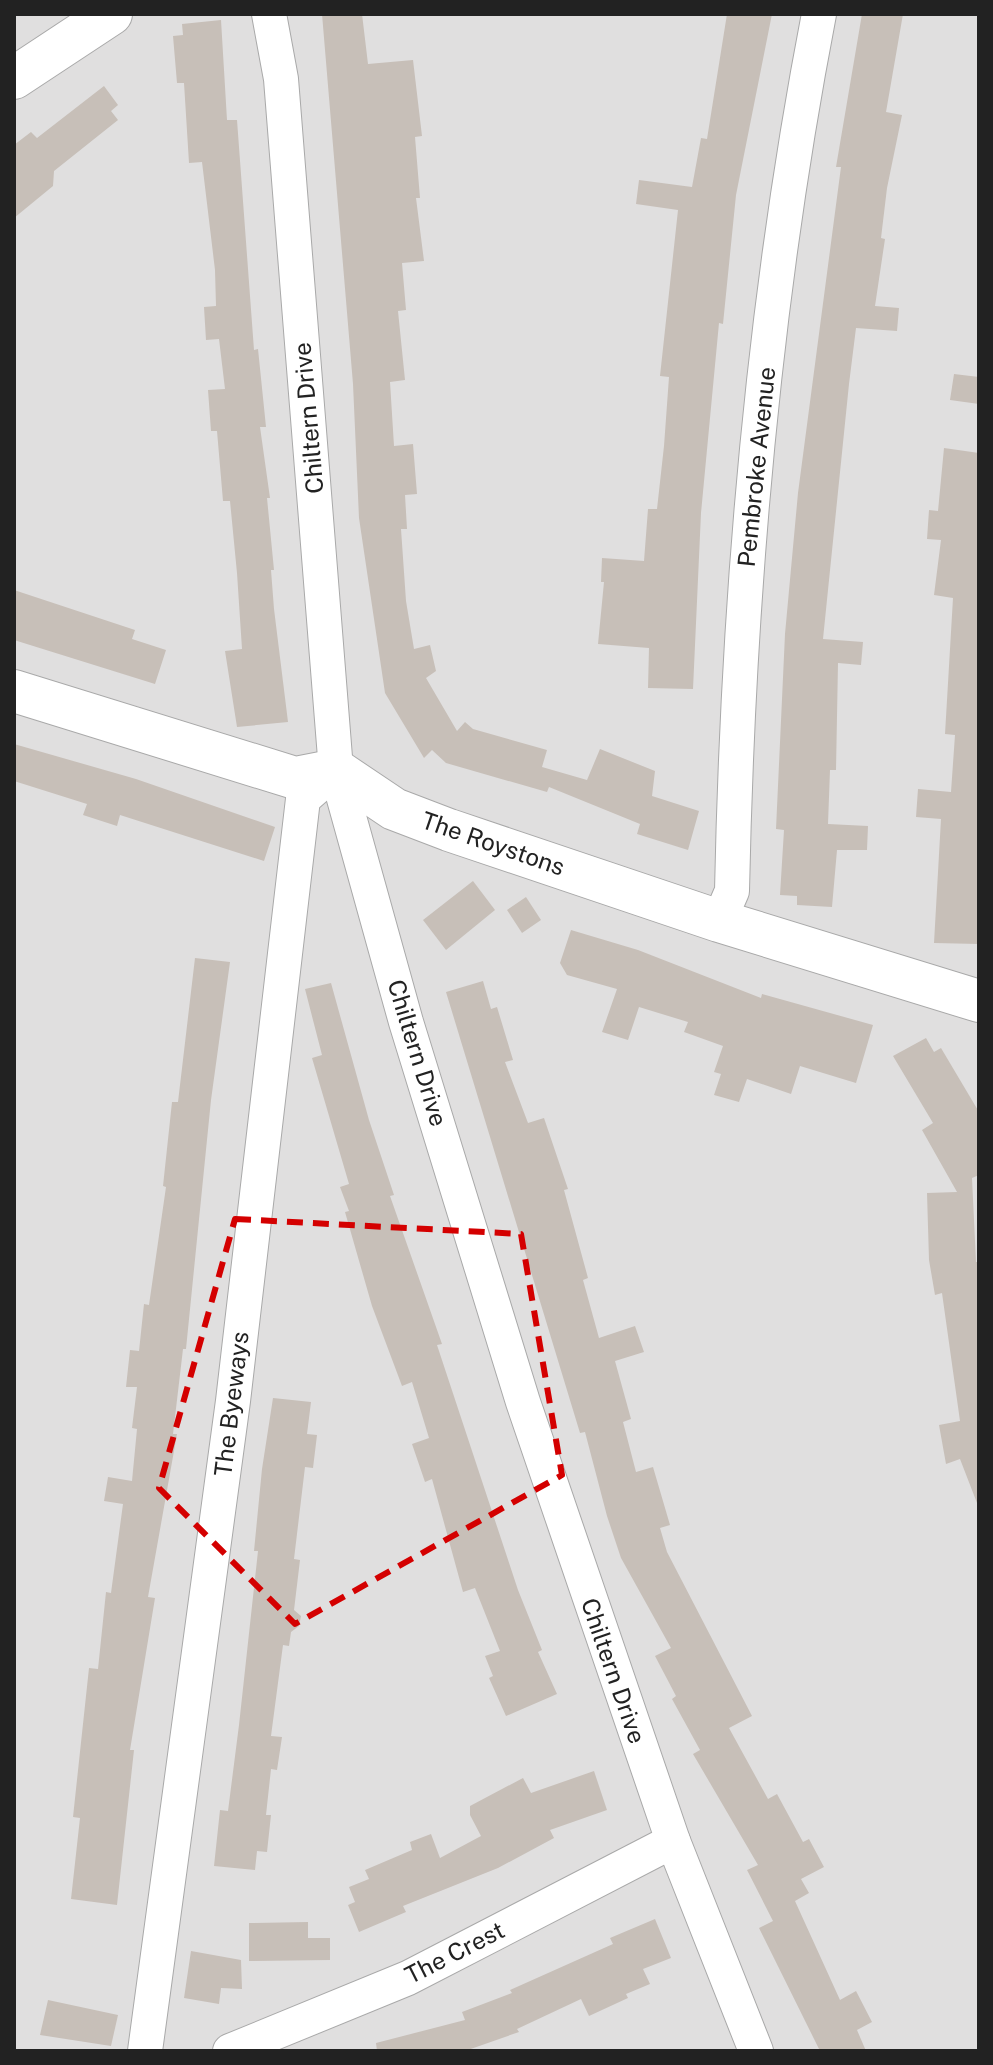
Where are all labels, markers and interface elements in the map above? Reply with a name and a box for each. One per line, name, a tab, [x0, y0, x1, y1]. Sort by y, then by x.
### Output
street label: Chiltern Drive	[287, 341, 329, 495]
street label: Pembroke Avenue	[732, 365, 780, 568]
street label: The Roystons	[418, 805, 569, 881]
street label: Chiltern Drive	[382, 976, 454, 1129]
street label: The Byeways	[208, 1330, 254, 1478]
street label: Chiltern Drive	[576, 1594, 652, 1747]
street label: The Crest	[400, 1915, 509, 1989]

